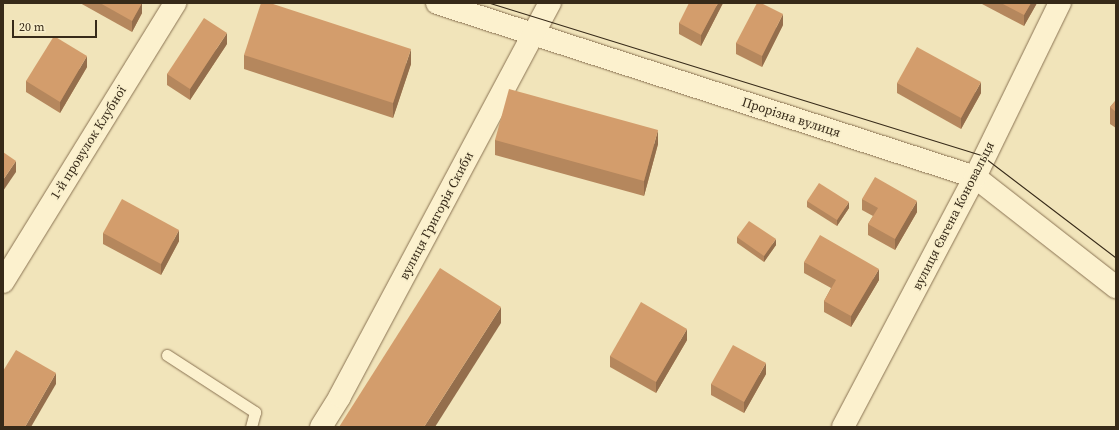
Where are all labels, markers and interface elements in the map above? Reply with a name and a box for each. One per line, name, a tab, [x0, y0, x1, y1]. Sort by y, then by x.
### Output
scale bar	[14, 12, 99, 38]
text: 20 m	[19, 19, 45, 35]
street label: 1-й провулок Клубної	[48, 83, 130, 203]
street label: Прорізна вулиця	[740, 95, 842, 141]
street label: вулиця Євгена Коновальця	[910, 139, 998, 293]
street label: вулиця Григорія Скиби	[397, 149, 477, 283]

